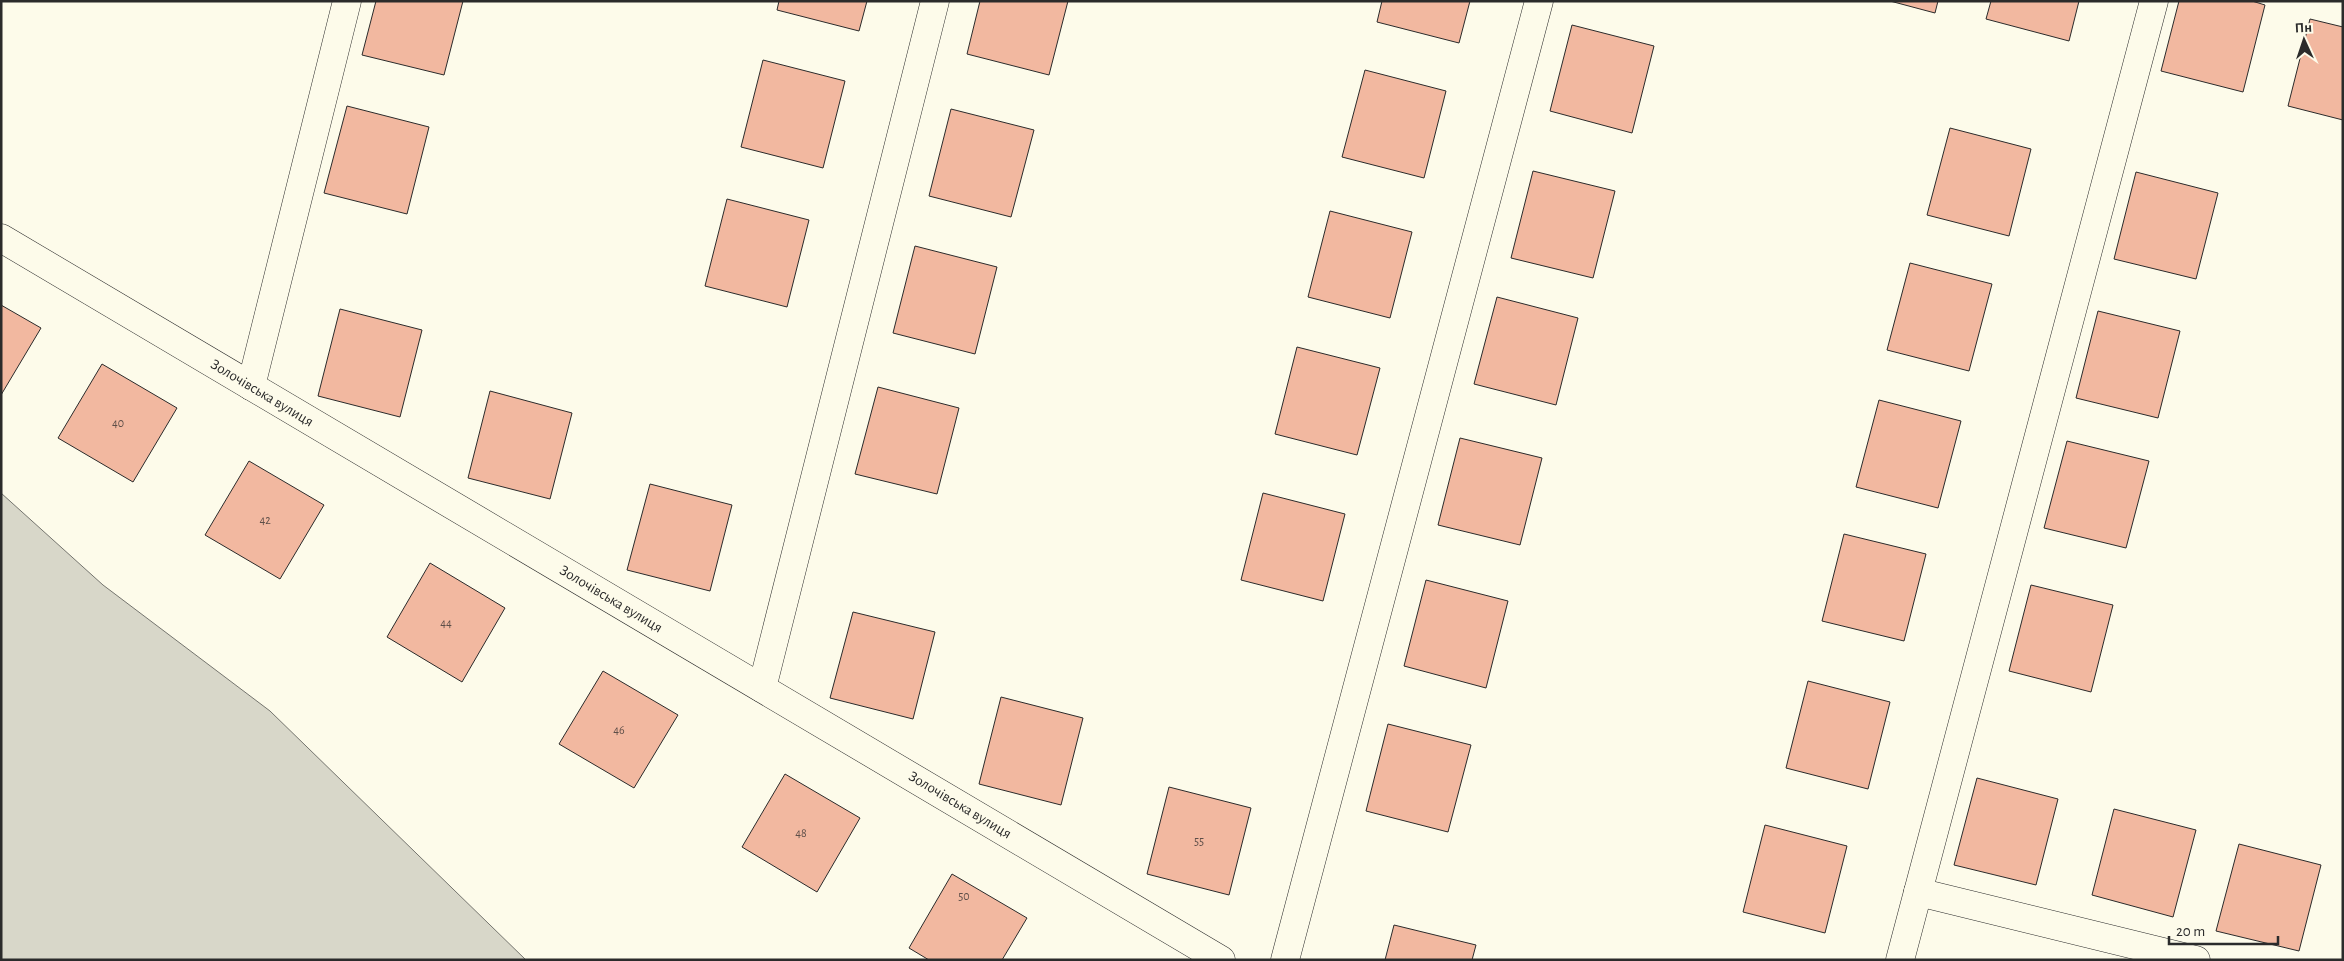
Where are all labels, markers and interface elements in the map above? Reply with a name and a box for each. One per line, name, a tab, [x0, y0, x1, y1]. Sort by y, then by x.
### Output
north arrow	[2279, 15, 2329, 65]
text: Пн	[2294, 21, 2312, 35]
street label: Золочівська вулиця	[208, 356, 316, 430]
house number: 40	[112, 417, 124, 429]
house number: 42	[259, 514, 271, 526]
street label: Золочівська вулиця	[557, 562, 665, 636]
house number: 44	[440, 617, 452, 629]
house number: 46	[613, 724, 625, 736]
street label: Золочівська вулиця	[906, 768, 1014, 842]
house number: 48	[795, 827, 807, 839]
house number: 55	[1194, 835, 1204, 847]
house number: 50	[958, 890, 970, 902]
scale bar	[2169, 914, 2278, 946]
text: 20 m	[2176, 924, 2205, 939]

